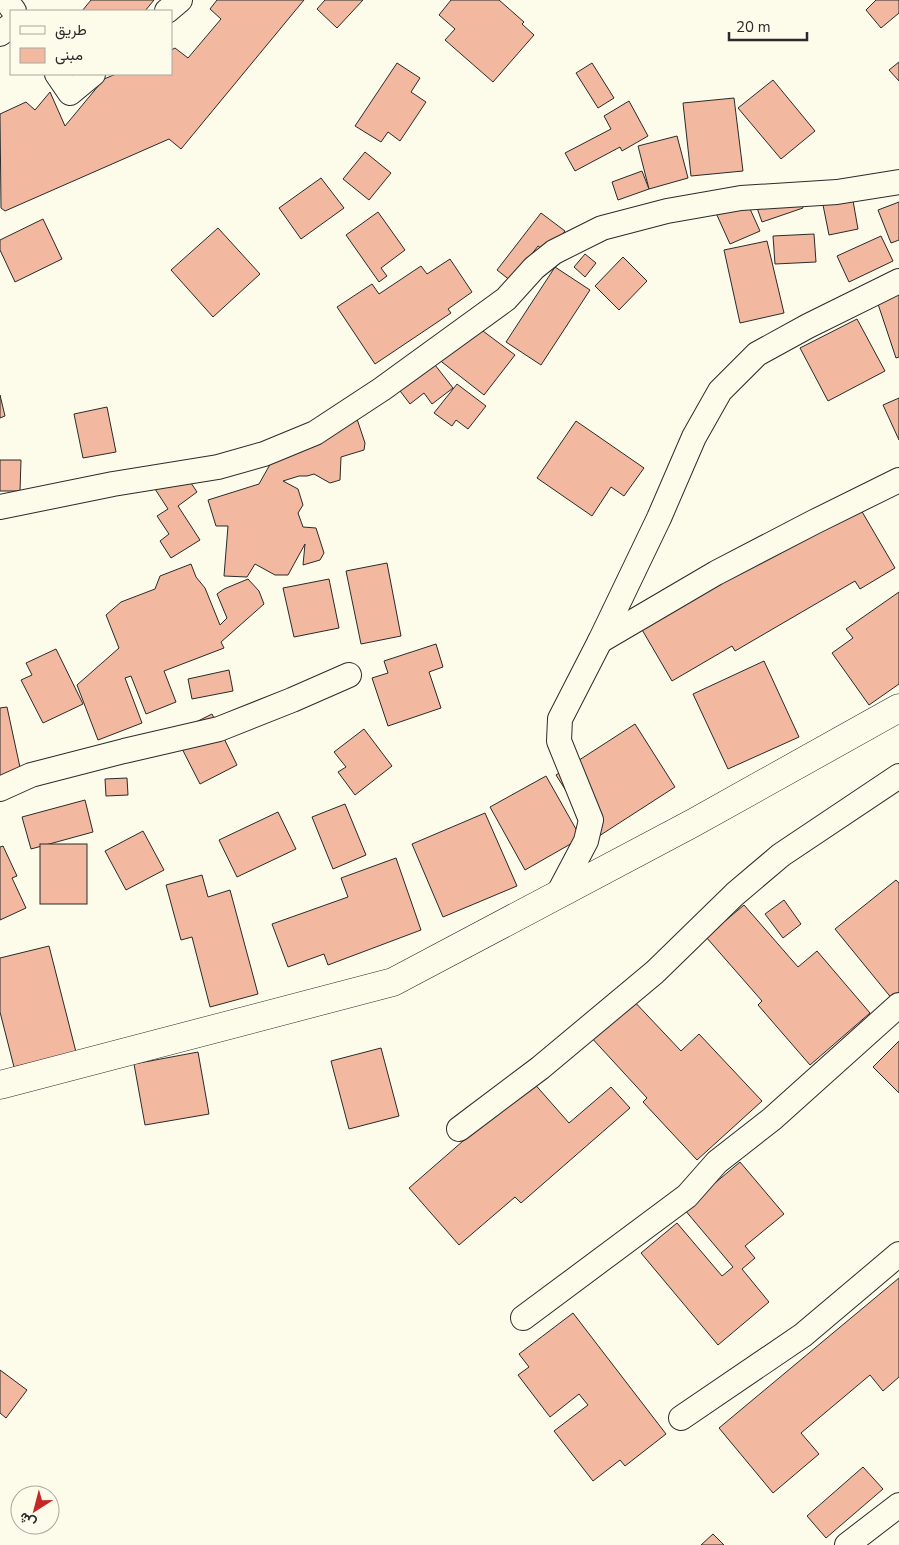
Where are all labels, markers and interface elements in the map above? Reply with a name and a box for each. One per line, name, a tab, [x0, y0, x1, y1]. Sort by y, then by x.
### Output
legend	[10, 10, 172, 75]
scale bar	[729, 10, 806, 42]
text: 20 m	[736, 17, 771, 37]
text: طريق	[55, 20, 87, 40]
text: مبنى	[55, 45, 83, 65]
north arrow	[10, 1485, 60, 1535]
text: ش	[15, 1507, 40, 1533]

